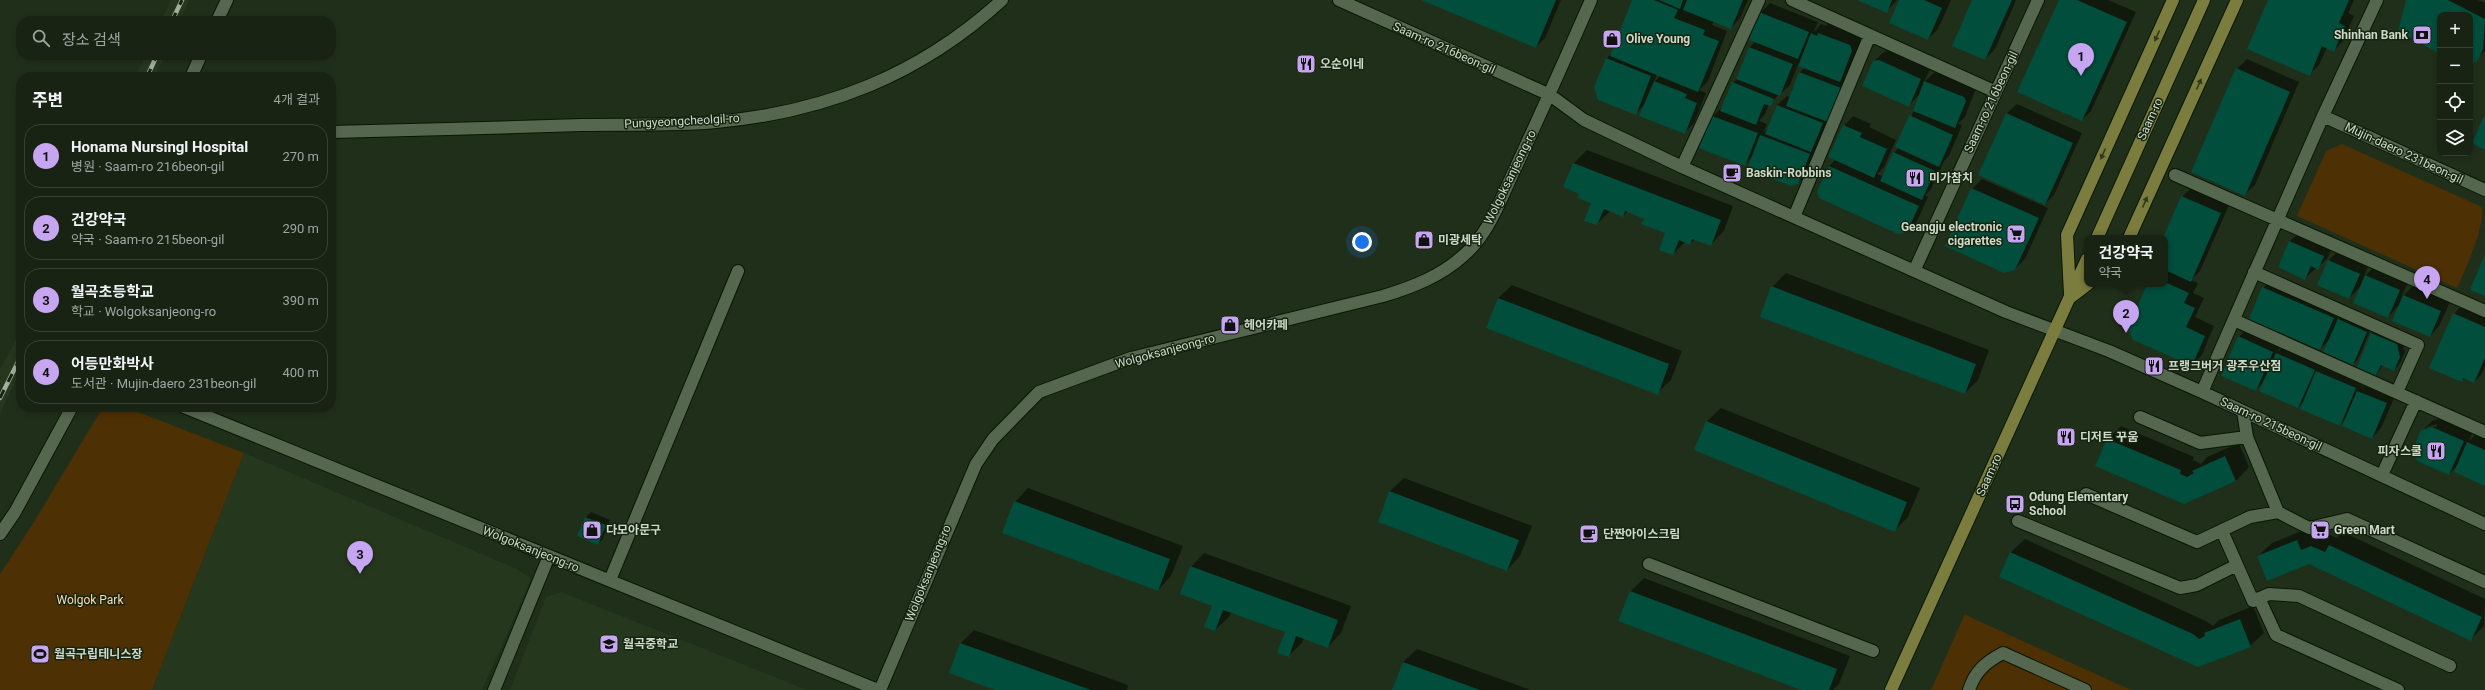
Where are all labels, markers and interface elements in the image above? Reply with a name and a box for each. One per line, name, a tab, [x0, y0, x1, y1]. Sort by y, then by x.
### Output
map controls	[2437, 12, 2473, 156]
button: +	[2437, 12, 2473, 48]
search box	[16, 16, 336, 60]
street label: Saam-ro 216beon-gil	[1391, 19, 1497, 77]
bank icon: Shinhan Bank	[2411, 24, 2433, 46]
icon: search	[30, 27, 52, 49]
shop icon: Olive Young	[1601, 28, 1623, 50]
place label: Shinhan Bank	[2334, 28, 2409, 42]
one-way arrow	[2154, 30, 2160, 41]
text: 장소 검색	[62, 31, 121, 49]
place label: Olive Young	[1626, 32, 1690, 46]
pin: 1	[2068, 43, 2094, 76]
button: −	[2437, 48, 2473, 84]
street label: Saam-ro 216beon-gil	[1961, 49, 2021, 155]
restaurant icon: 오순이네	[1295, 53, 1317, 75]
place label: 오순이네	[1320, 57, 1364, 71]
one-way arrow	[2196, 78, 2202, 90]
button: locate	[2437, 84, 2473, 120]
text: 주변	[32, 90, 63, 110]
text: 4개 결과	[274, 92, 320, 107]
street label: Saam-ro	[2134, 96, 2166, 142]
street label: Pungyeongcheolgil-ro	[624, 111, 740, 131]
street label: Mujin-daero 231beon-gil	[2343, 119, 2465, 187]
button: layers	[2437, 120, 2473, 156]
street label: Wolgoksanjeong-ro	[1481, 128, 1539, 226]
text: Honama Nursingl Hospital	[71, 138, 248, 156]
one-way arrow	[2100, 148, 2107, 160]
text: 1	[42, 149, 50, 164]
text: 270 m	[282, 149, 319, 164]
text: 병원 · Saam-ro 216beon-gil	[71, 159, 224, 174]
cafe icon: Baskin-Robbins	[1721, 162, 1743, 184]
place label: Baskin-Robbins	[1746, 166, 1831, 180]
restaurant icon: 미가참치	[1904, 167, 1926, 189]
place label: 미가참치	[1929, 171, 1973, 185]
one-way arrow	[2143, 196, 2149, 208]
text: 건강약국	[71, 211, 126, 229]
place label: Geangju electronic cigarettes	[1901, 220, 2002, 248]
text: 2	[42, 221, 50, 236]
text: 290 m	[282, 221, 319, 236]
supermarket icon: Geangju electronic cigarettes	[2005, 223, 2027, 245]
shop icon: 미광세탁	[1413, 229, 1435, 251]
text: 약국 · Saam-ro 215beon-gil	[71, 232, 224, 247]
your location	[1352, 232, 1372, 252]
place label: 미광세탁	[1438, 233, 1482, 247]
popup	[2084, 235, 2168, 287]
text: 건강약국	[2098, 244, 2154, 262]
text: 약국	[2098, 265, 2122, 280]
pin: 4	[2414, 266, 2440, 299]
text: 월곡초등학교	[71, 283, 154, 301]
text: 3	[42, 293, 50, 308]
text: 390 m	[282, 293, 319, 308]
pin: 2	[2113, 300, 2139, 333]
text: 학교 · Wolgoksanjeong-ro	[71, 304, 216, 319]
shop icon: 헤어카페	[1219, 314, 1241, 336]
place label: 헤어카페	[1244, 318, 1288, 332]
street label: Wolgoksanjeong-ro	[1114, 331, 1217, 371]
text: 어등만화박사	[71, 355, 154, 373]
restaurant icon: 프랭크버거 광주우산점	[2143, 355, 2165, 377]
place label: 프랭크버거 광주우산점	[2168, 359, 2281, 373]
text: 4	[42, 365, 50, 380]
text: 400 m	[282, 365, 319, 380]
text: 도서관 · Mujin-daero 231beon-gil	[71, 376, 256, 391]
street label: Saam-ro 215beon-gil	[2218, 394, 2324, 454]
restaurant icon: 디저트 꾸움	[2055, 426, 2077, 448]
place label: 디저트 꾸움	[2080, 430, 2138, 444]
restaurant icon: 피자스쿨	[2425, 440, 2447, 462]
place label: 피자스쿨	[2378, 444, 2422, 458]
street label: Saam-ro	[1973, 452, 2005, 498]
place label: Odung Elementary School	[2029, 490, 2129, 518]
bus stop icon: Odung Elementary School	[2004, 493, 2026, 515]
shop icon: 다모아문구	[581, 519, 603, 541]
supermarket icon: Green Mart	[2309, 519, 2331, 541]
street label: Wolgoksanjeong-ro	[481, 523, 581, 575]
place label: 다모아문구	[606, 523, 661, 537]
street label: Wolgoksanjeong-ro	[902, 523, 954, 623]
cafe icon: 단짠아이스크림	[1578, 523, 1600, 545]
place label: Green Mart	[2334, 523, 2395, 537]
place label: 단짠아이스크림	[1603, 527, 1680, 541]
pin: 3	[347, 541, 373, 574]
park label: Wolgok Park	[56, 593, 124, 607]
school or university icon: 월곡중학교	[598, 633, 620, 655]
place label: 월곡중학교	[623, 637, 678, 651]
sports icon: 월곡구립테니스장	[29, 643, 51, 665]
place label: 월곡구립테니스장	[54, 647, 142, 661]

